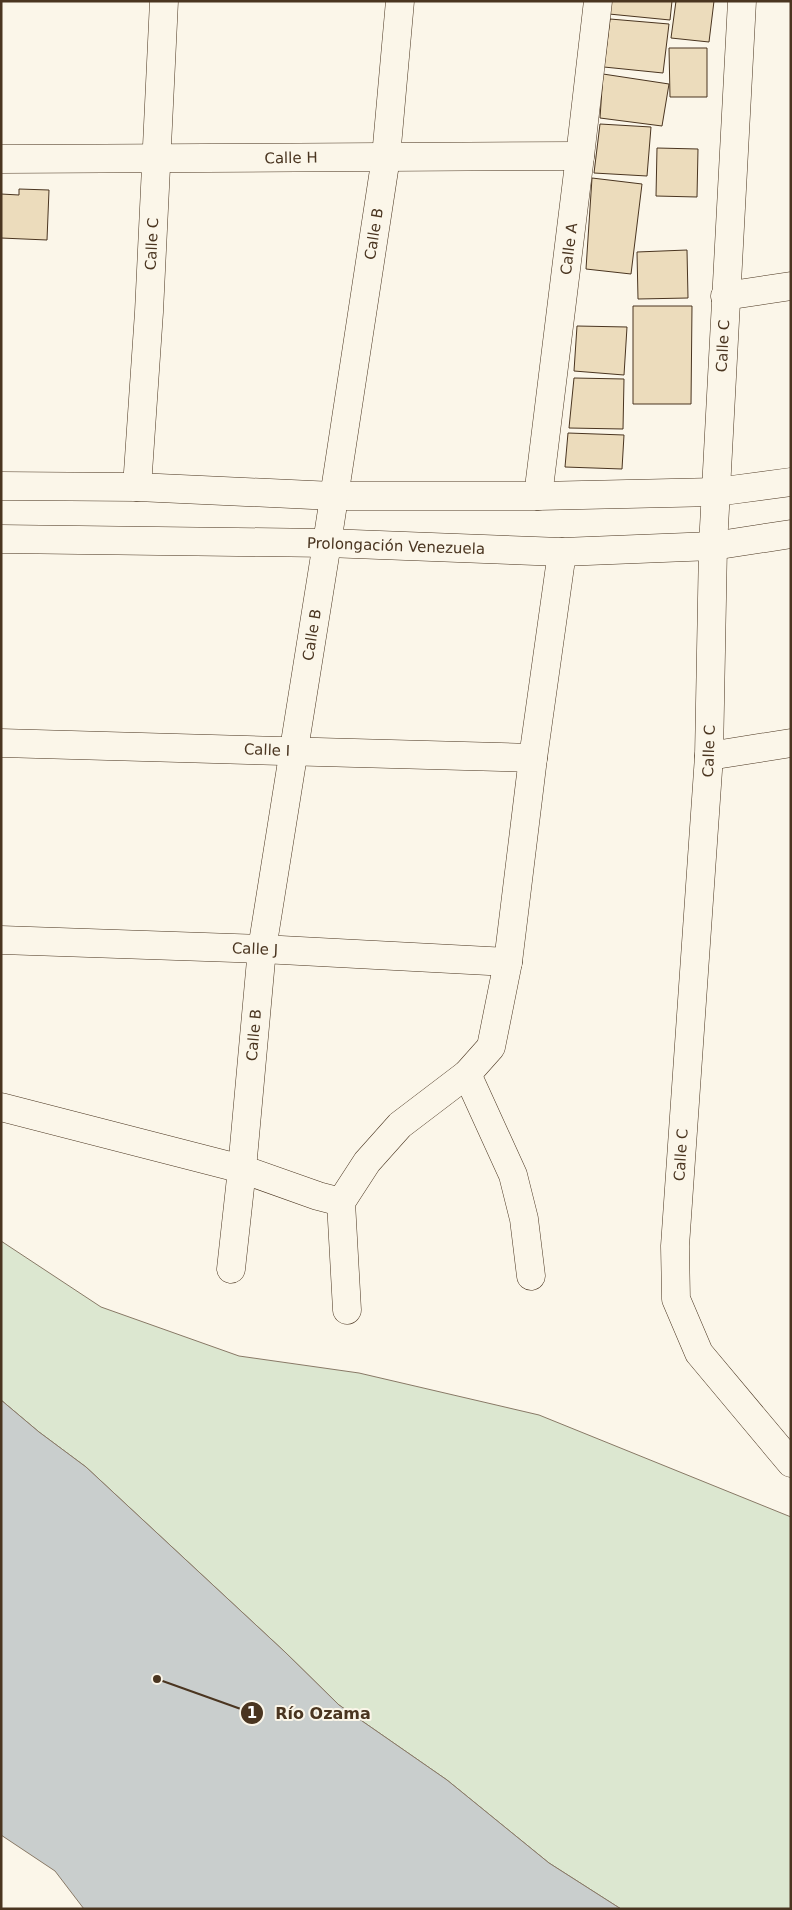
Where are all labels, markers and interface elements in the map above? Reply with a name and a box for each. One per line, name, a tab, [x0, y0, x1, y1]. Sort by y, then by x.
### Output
street label: Calle H	[264, 149, 318, 167]
street label: Calle B	[361, 207, 387, 261]
street label: Calle C	[142, 217, 162, 271]
street label: Calle A	[557, 221, 581, 276]
street label: Calle C	[713, 319, 733, 373]
street label: Prolongación Venezuela	[307, 534, 485, 558]
street label: Calle B	[299, 608, 325, 662]
street label: Calle C	[699, 724, 719, 778]
street label: Calle I	[243, 740, 291, 760]
street label: Calle J	[231, 939, 279, 959]
street label: Calle B	[243, 1008, 265, 1062]
street label: Calle C	[670, 1128, 692, 1182]
callout: Río Ozama	[240, 1698, 380, 1729]
text: 1	[247, 1704, 257, 1722]
text: Río Ozama	[275, 1704, 371, 1723]

